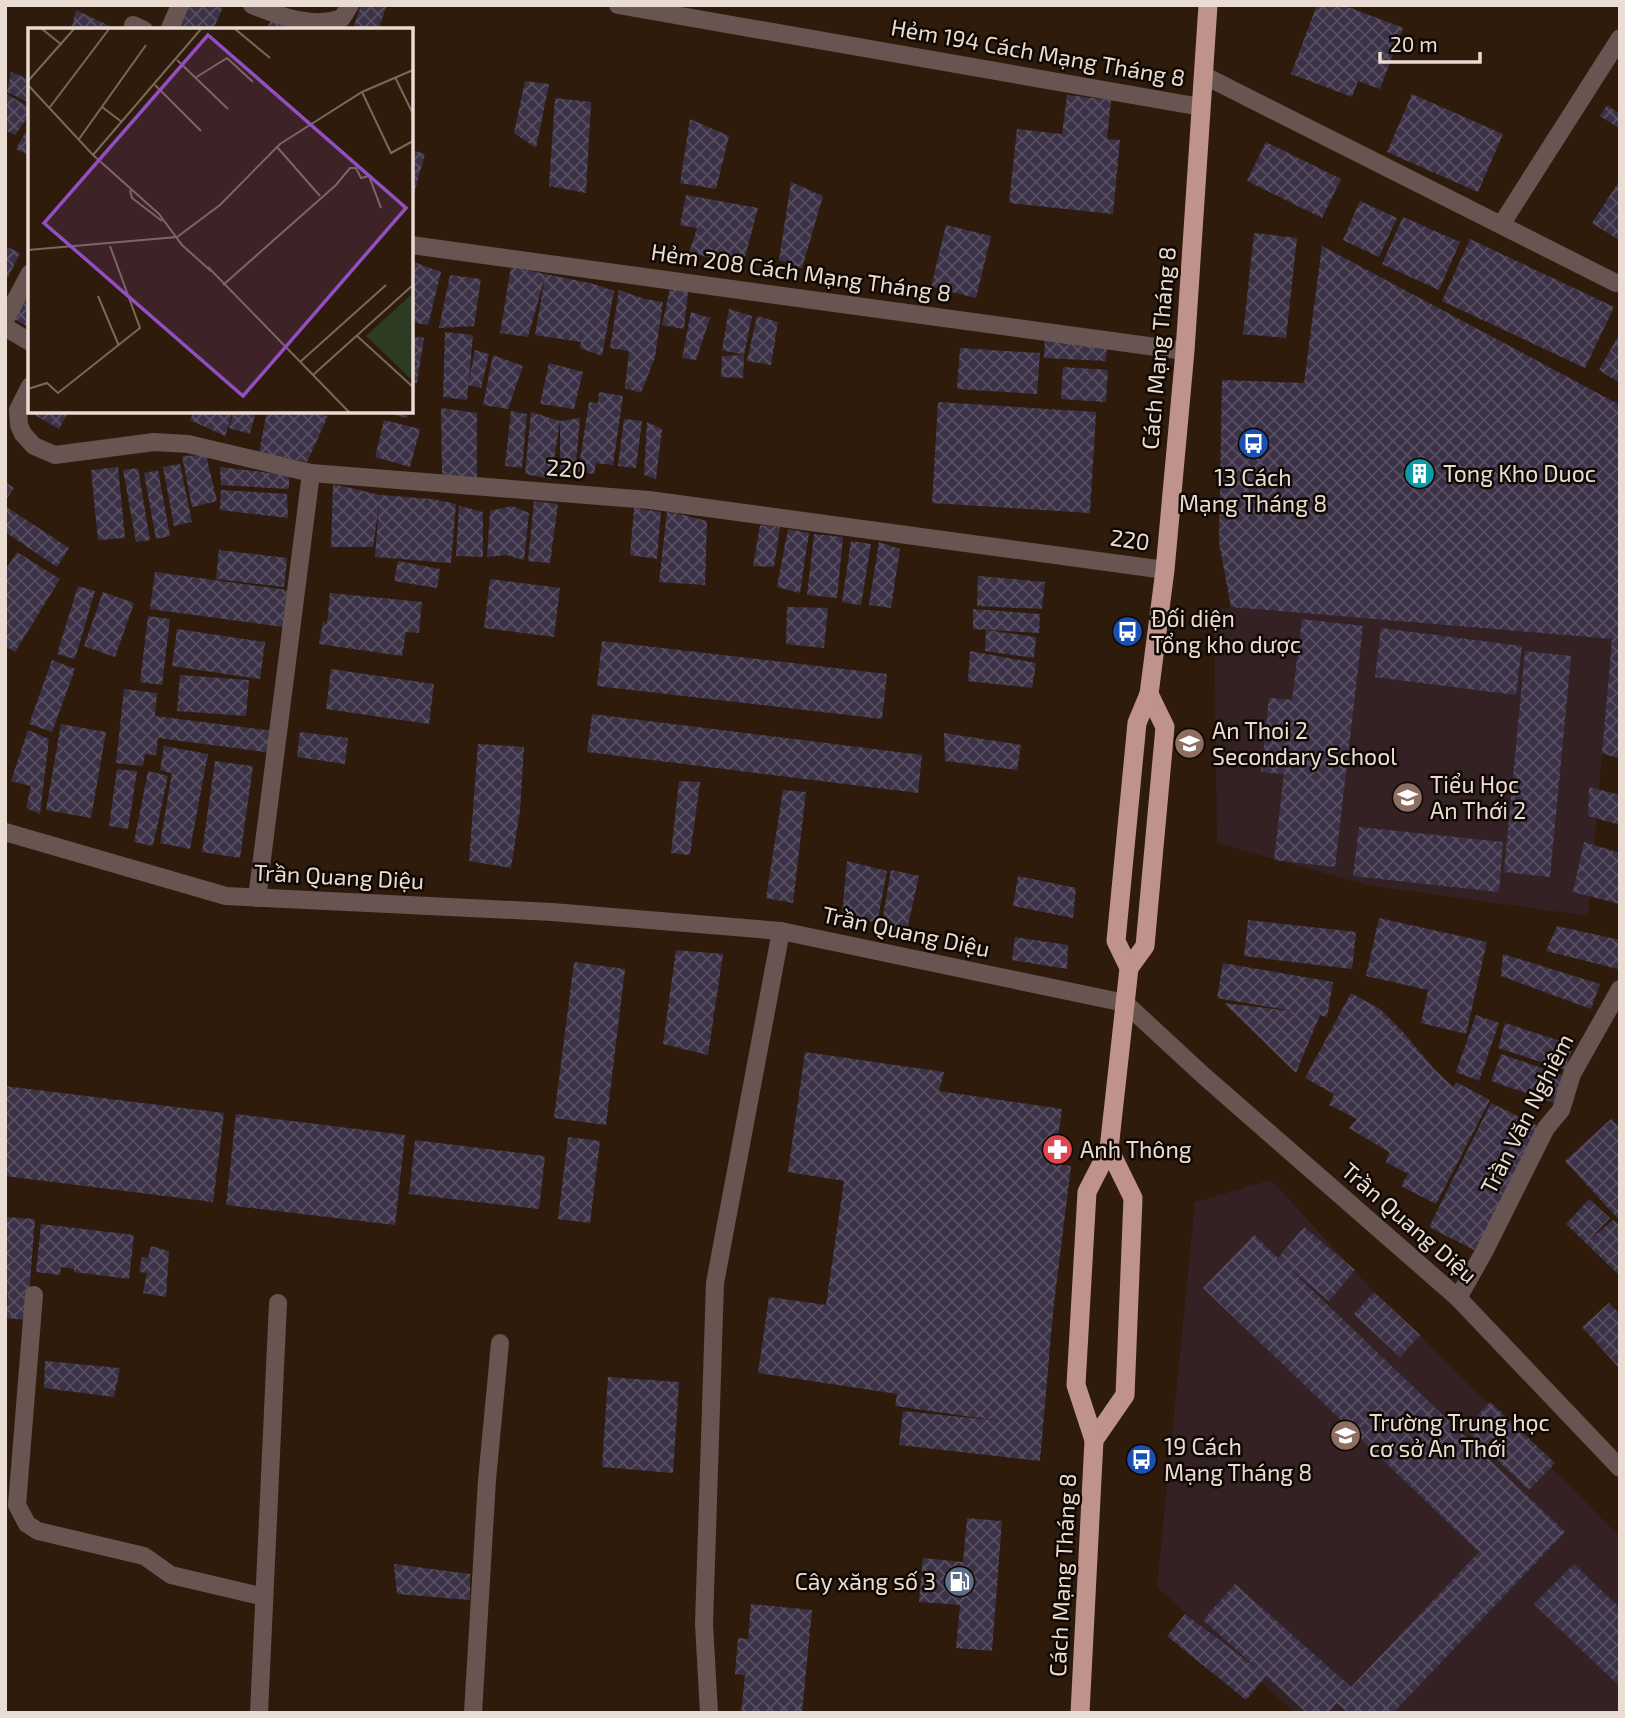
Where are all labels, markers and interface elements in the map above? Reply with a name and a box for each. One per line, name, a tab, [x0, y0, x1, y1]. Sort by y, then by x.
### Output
street label: Hẻm 194 Cách Mạng Tháng 8	[889, 12, 1187, 92]
scale bar	[1380, 21, 1480, 65]
inset map	[28, 28, 413, 413]
text: 20 m	[1390, 31, 1438, 56]
street label: Hẻm 208 Cách Mạng Tháng 8	[649, 237, 953, 307]
street label: Cách Mạng Tháng 8	[1135, 245, 1181, 451]
bus stop icon: 13 Cách Mạng Tháng 8	[1236, 427, 1270, 461]
street label: 220	[545, 452, 587, 484]
building icon: Tong Kho Duoc	[1403, 457, 1437, 491]
place label: Tong Kho Duoc	[1443, 459, 1596, 487]
place label: 13 Cách Mạng Tháng 8	[1179, 463, 1327, 517]
street label: 220	[1109, 522, 1152, 556]
place label: Đối diện Tổng kho dược	[1151, 604, 1301, 658]
bus stop icon: Đối diện Tổng kho dược	[1111, 615, 1145, 649]
place label: An Thoi 2 Secondary School	[1212, 716, 1397, 770]
school or university icon: An Thoi 2 Secondary School	[1172, 727, 1206, 761]
place label: Tiểu Học An Thới 2	[1430, 770, 1526, 824]
school or university icon: Tiểu Học An Thới 2	[1390, 781, 1424, 815]
street label: Trần Quang Diệu	[253, 858, 425, 894]
street label: Trần Quang Diệu	[820, 900, 992, 962]
street label: Trần Văn Nghiêm	[1474, 1029, 1579, 1198]
pharmacy icon: Anh Thông	[1040, 1133, 1074, 1167]
place label: Anh Thông	[1080, 1135, 1192, 1163]
street label: Trần Quang Diệu	[1336, 1156, 1483, 1289]
place label: Trường Trung học cơ sở An Thới	[1369, 1408, 1550, 1462]
school or university icon: Trường Trung học cơ sở An Thới	[1329, 1419, 1363, 1453]
place label: 19 Cách Mạng Tháng 8	[1164, 1432, 1312, 1486]
bus stop icon: 19 Cách Mạng Tháng 8	[1124, 1443, 1158, 1477]
street label: Cách Mạng Tháng 8	[1043, 1472, 1081, 1677]
fuel station icon: Cây xăng số 3	[942, 1565, 976, 1599]
place label: Cây xăng số 3	[795, 1567, 936, 1595]

